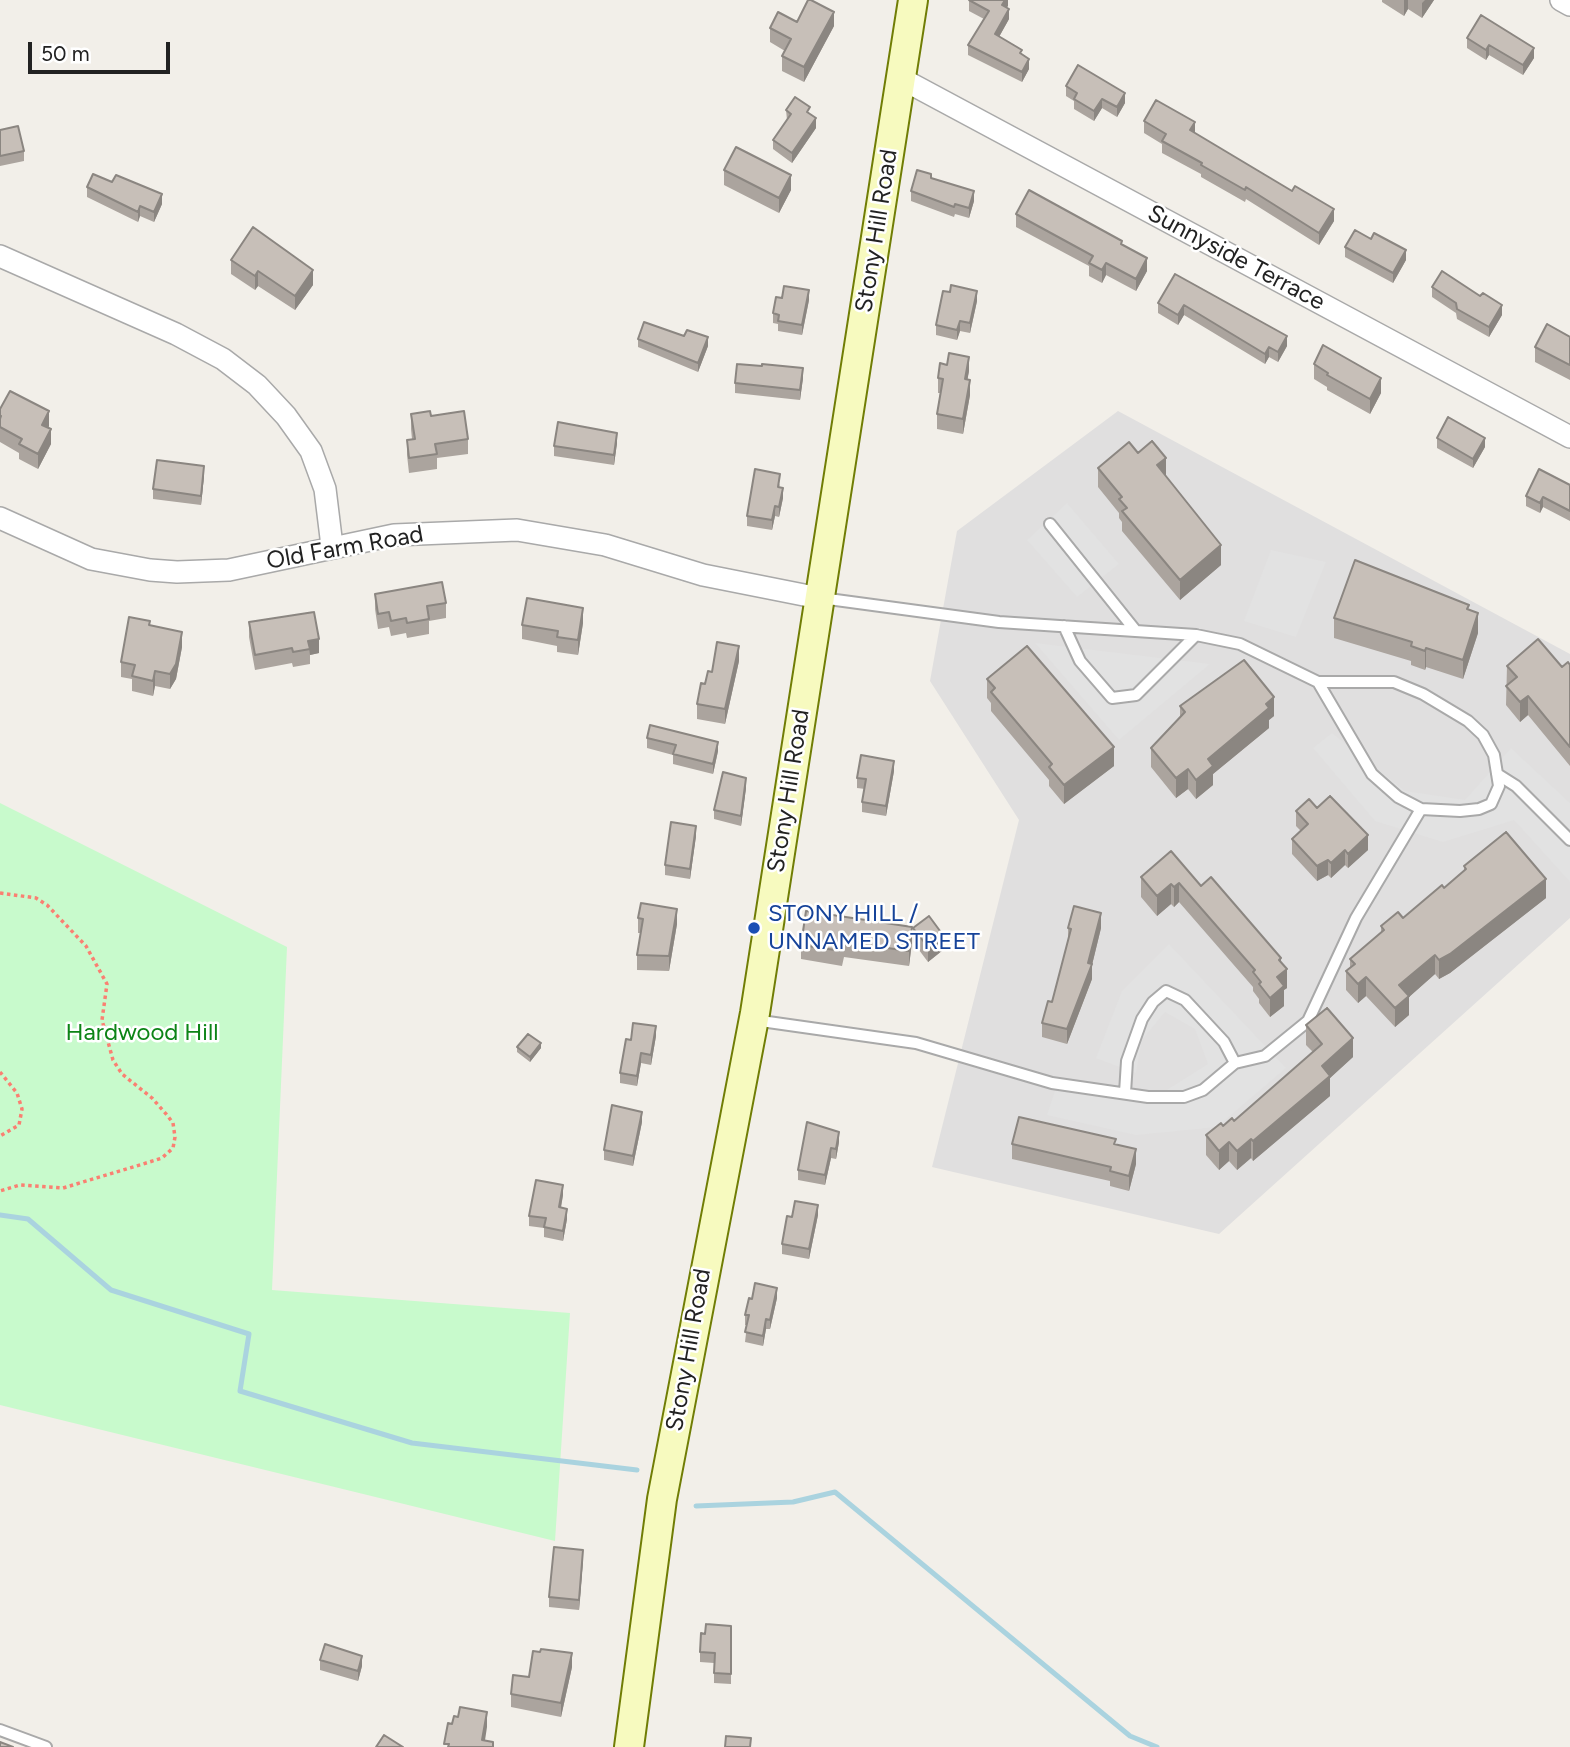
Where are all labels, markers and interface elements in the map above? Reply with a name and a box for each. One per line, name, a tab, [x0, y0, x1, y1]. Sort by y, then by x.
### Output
scale bar	[32, 28, 173, 72]
text: 50 m	[41, 41, 90, 66]
street label: Stony Hill Road	[850, 147, 904, 315]
street label: Sunnyside Terrace	[1142, 199, 1330, 317]
street label: Old Farm Road	[264, 520, 426, 576]
street label: Stony Hill Road	[762, 707, 816, 875]
place label: STONY HILL / UNNAMED STREET	[768, 900, 980, 956]
marker: STONY HILL / UNNAMED STREET	[746, 920, 762, 936]
park label: Hardwood Hill	[66, 1019, 218, 1047]
street label: Stony Hill Road	[661, 1266, 717, 1434]

